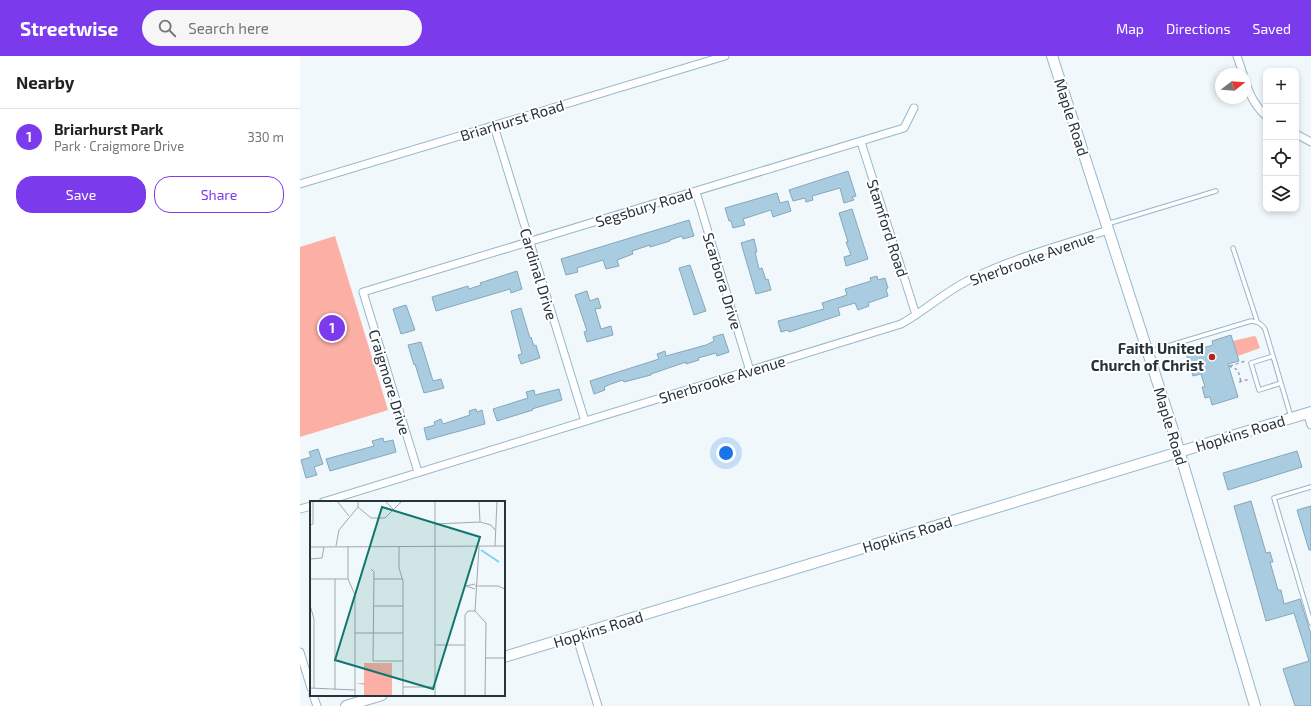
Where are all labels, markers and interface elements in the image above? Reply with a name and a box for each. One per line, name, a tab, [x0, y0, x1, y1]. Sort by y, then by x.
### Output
search box	[142, 10, 422, 46]
text: Streetwise	[20, 17, 118, 40]
icon: search	[156, 17, 178, 39]
text: Search here	[188, 19, 269, 37]
text: Map	[1116, 20, 1144, 37]
text: Directions	[1166, 20, 1231, 37]
text: Saved	[1253, 20, 1291, 37]
north arrow	[1215, 68, 1251, 104]
map controls	[1263, 68, 1299, 212]
button: +	[1263, 68, 1299, 104]
text: Nearby	[16, 72, 74, 92]
street label: Maple Road	[1051, 76, 1093, 158]
street label: Briarhurst Road	[458, 96, 566, 144]
button: −	[1263, 104, 1299, 140]
text: Briarhurst Park	[54, 120, 163, 138]
text: 1	[26, 129, 32, 145]
text: 330 m	[247, 129, 284, 145]
text: Park · Craigmore Drive	[54, 138, 184, 154]
button: locate	[1263, 140, 1299, 176]
button: Save	[16, 176, 146, 213]
button: Share	[154, 176, 284, 213]
button: layers	[1263, 176, 1299, 212]
street label: Stamford Road	[864, 177, 912, 279]
street label: Segsbury Road	[593, 184, 695, 230]
street label: Cardinal Drive	[517, 226, 561, 322]
street label: Sherbrooke Avenue	[967, 227, 1097, 289]
street label: Scarbora Drive	[700, 230, 746, 332]
pin: 1	[319, 313, 345, 343]
street label: Craigmore Drive	[365, 327, 415, 437]
place label: Faith United Church of Christ	[1091, 339, 1204, 374]
street label: Sherbrooke Avenue	[657, 351, 787, 407]
marker: Faith United Church of Christ	[1207, 352, 1217, 362]
street label: Maple Road	[1151, 385, 1191, 467]
street label: Hopkins Road	[1193, 411, 1287, 455]
your location	[716, 443, 736, 463]
inset map	[310, 501, 505, 696]
street label: Hopkins Road	[860, 512, 954, 556]
street label: Hopkins Road	[551, 607, 645, 651]

